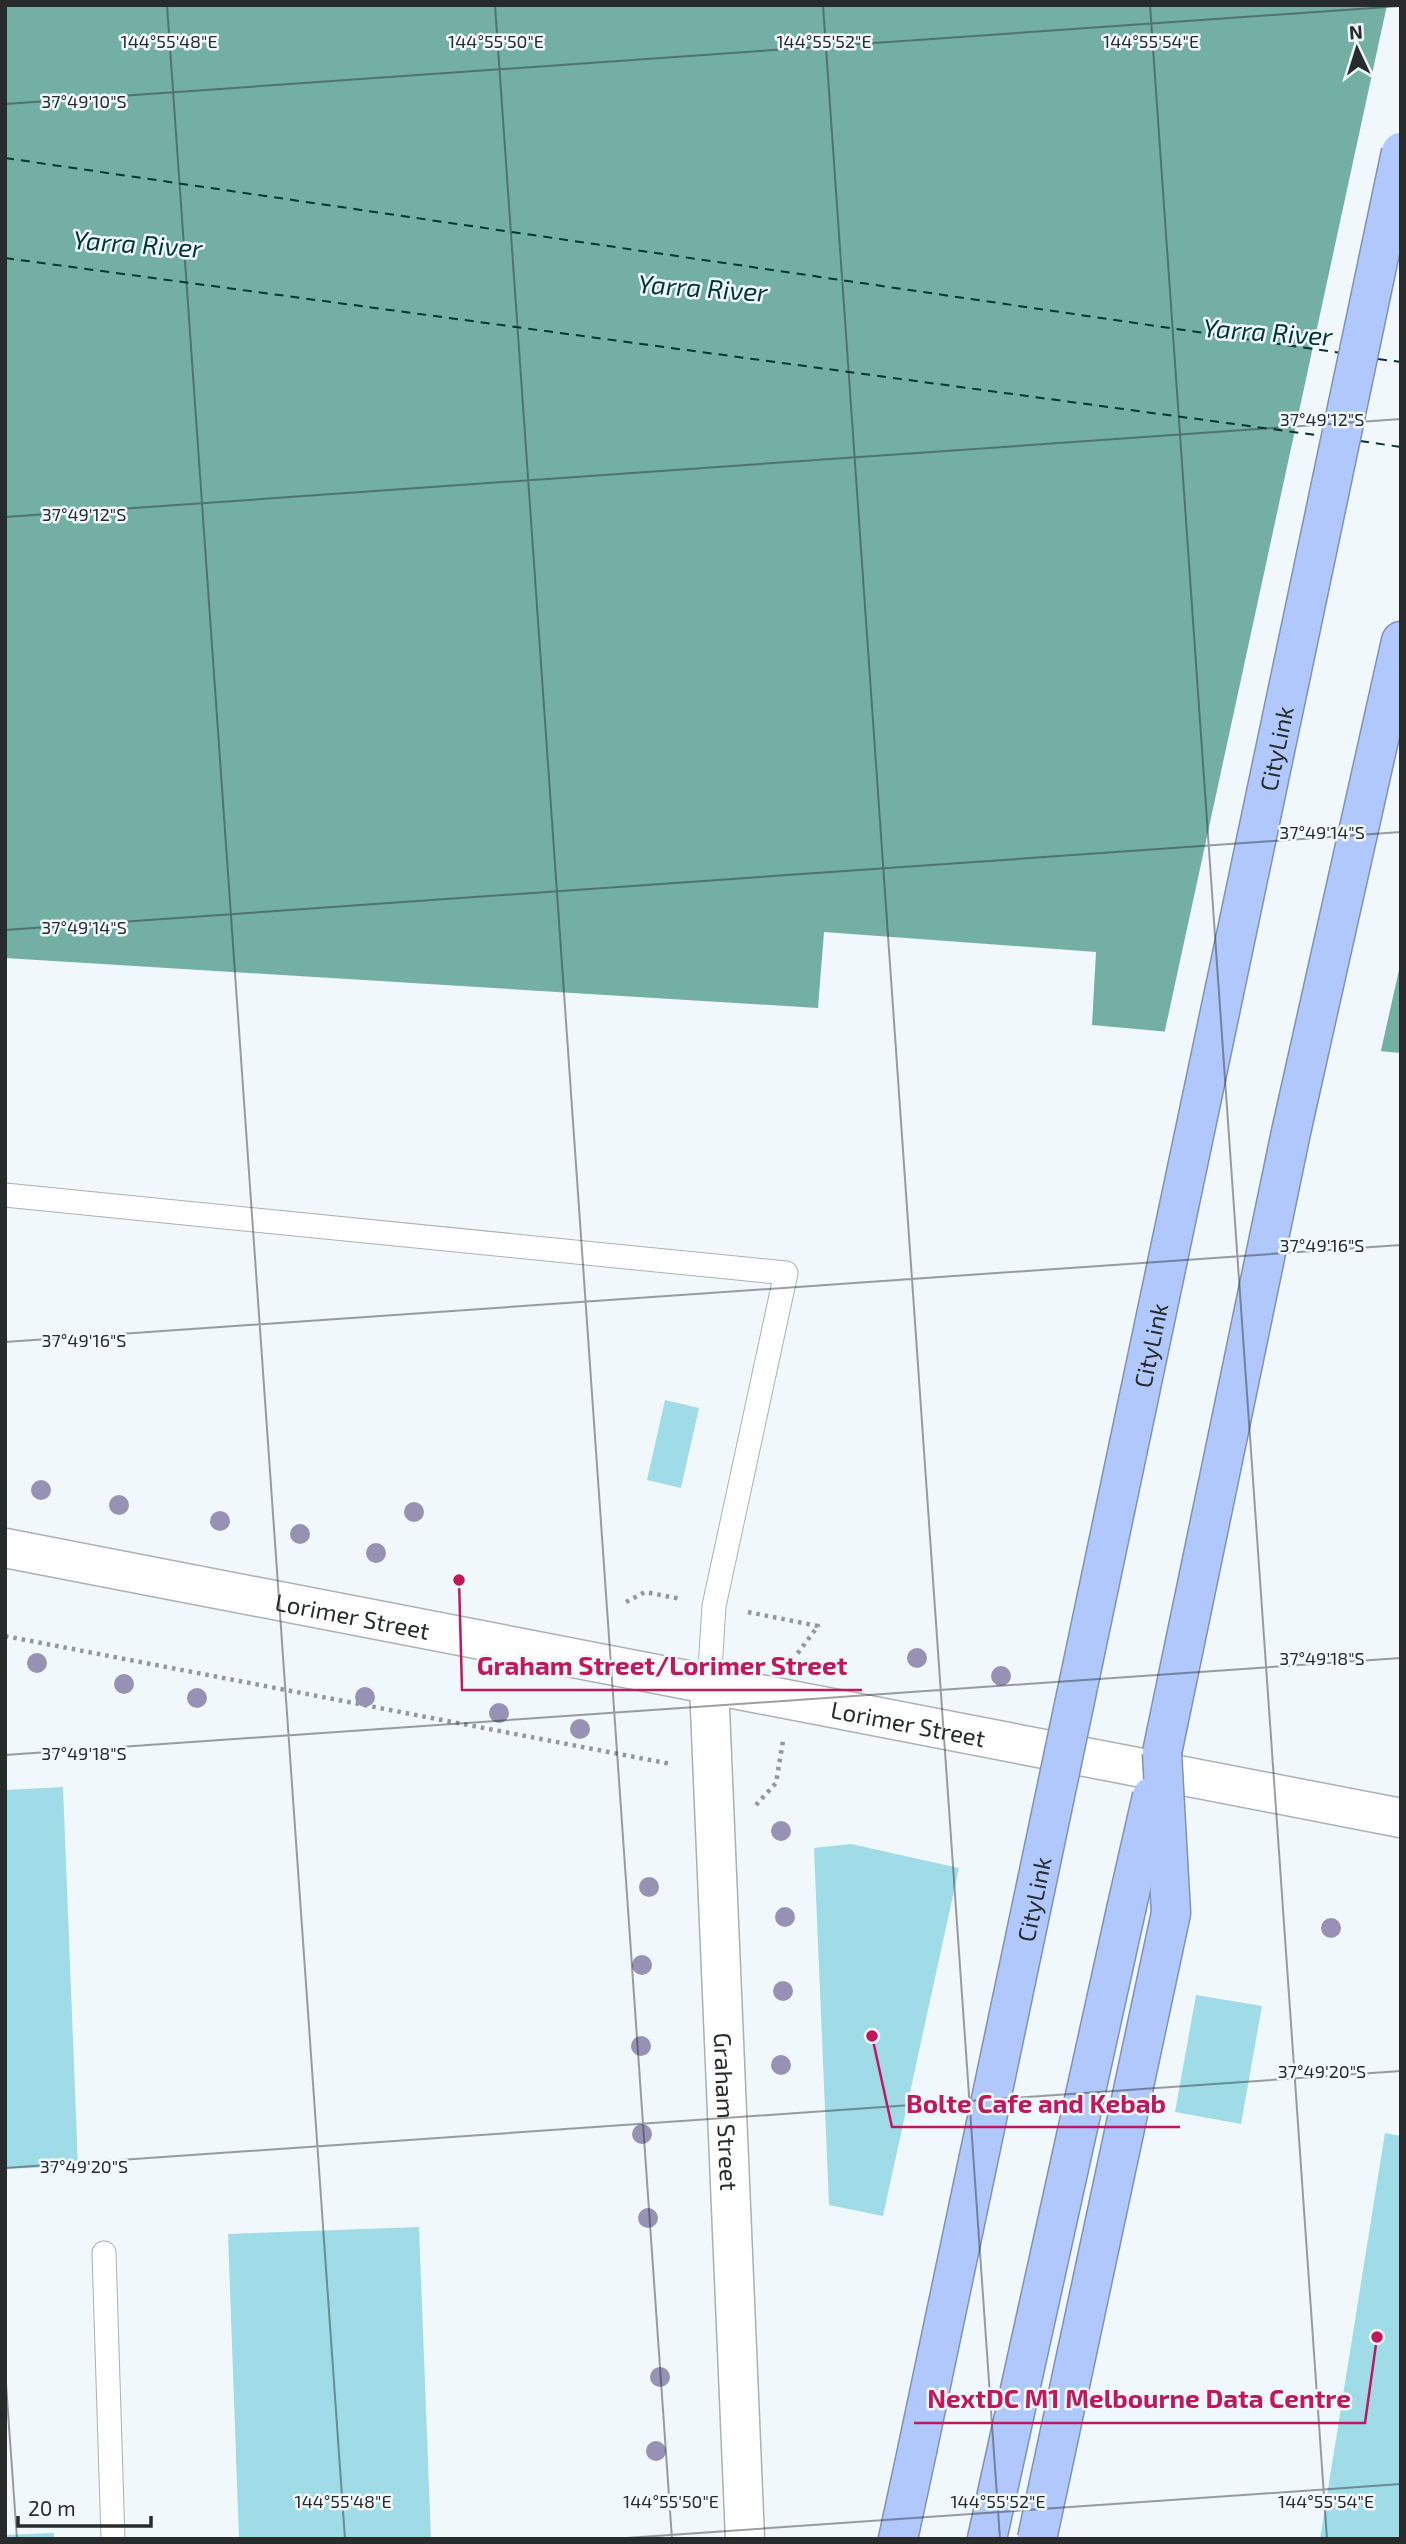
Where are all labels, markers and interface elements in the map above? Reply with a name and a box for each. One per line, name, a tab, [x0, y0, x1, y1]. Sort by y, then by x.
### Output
north arrow	[1322, 14, 1392, 84]
text: N	[1348, 20, 1363, 43]
text: 144°55'48"E	[121, 30, 217, 52]
text: 144°55'50"E	[448, 30, 544, 52]
text: 144°55'52"E	[776, 30, 872, 52]
text: 144°55'54"E	[1103, 30, 1199, 52]
text: 37°49'10"S	[41, 90, 127, 112]
water label: Yarra River	[72, 223, 204, 263]
water label: Yarra River	[637, 267, 769, 307]
water label: Yarra River	[1202, 311, 1334, 351]
text: 37°49'12"S	[1280, 408, 1364, 430]
text: 37°49'12"S	[42, 503, 126, 525]
street label: CityLink	[1252, 703, 1299, 793]
text: 37°49'14"S	[1279, 821, 1365, 843]
text: 37°49'14"S	[41, 916, 127, 938]
text: 37°49'16"S	[1280, 1234, 1364, 1256]
street label: CityLink	[1127, 1300, 1173, 1390]
text: 37°49'16"S	[42, 1329, 126, 1351]
street label: Lorimer Street	[273, 1586, 432, 1644]
callout: Graham Street/Lorimer Street	[462, 1643, 862, 1690]
text: 37°49'18"S	[1279, 1647, 1365, 1669]
text: Graham Street/Lorimer Street	[477, 1649, 848, 1680]
street label: Lorimer Street	[829, 1694, 988, 1752]
text: 37°49'18"S	[41, 1742, 127, 1764]
street label: CityLink	[1010, 1854, 1056, 1944]
street label: Graham Street	[709, 2032, 745, 2191]
text: 37°49'20"S	[1278, 2060, 1366, 2082]
callout: Bolte Cafe and Kebab	[892, 2080, 1180, 2127]
text: Bolte Cafe and Kebab	[906, 2087, 1166, 2118]
text: 37°49'20"S	[40, 2155, 128, 2177]
callout: NextDC M1 Melbourne Data Centre	[914, 2376, 1365, 2423]
text: NextDC M1 Melbourne Data Centre	[927, 2382, 1351, 2413]
scale bar	[18, 2484, 150, 2528]
text: 144°55'48"E	[295, 2490, 391, 2512]
text: 144°55'50"E	[623, 2490, 719, 2512]
text: 144°55'52"E	[950, 2490, 1046, 2512]
text: 144°55'54"E	[1278, 2490, 1374, 2512]
text: 20 m	[28, 2495, 76, 2520]

